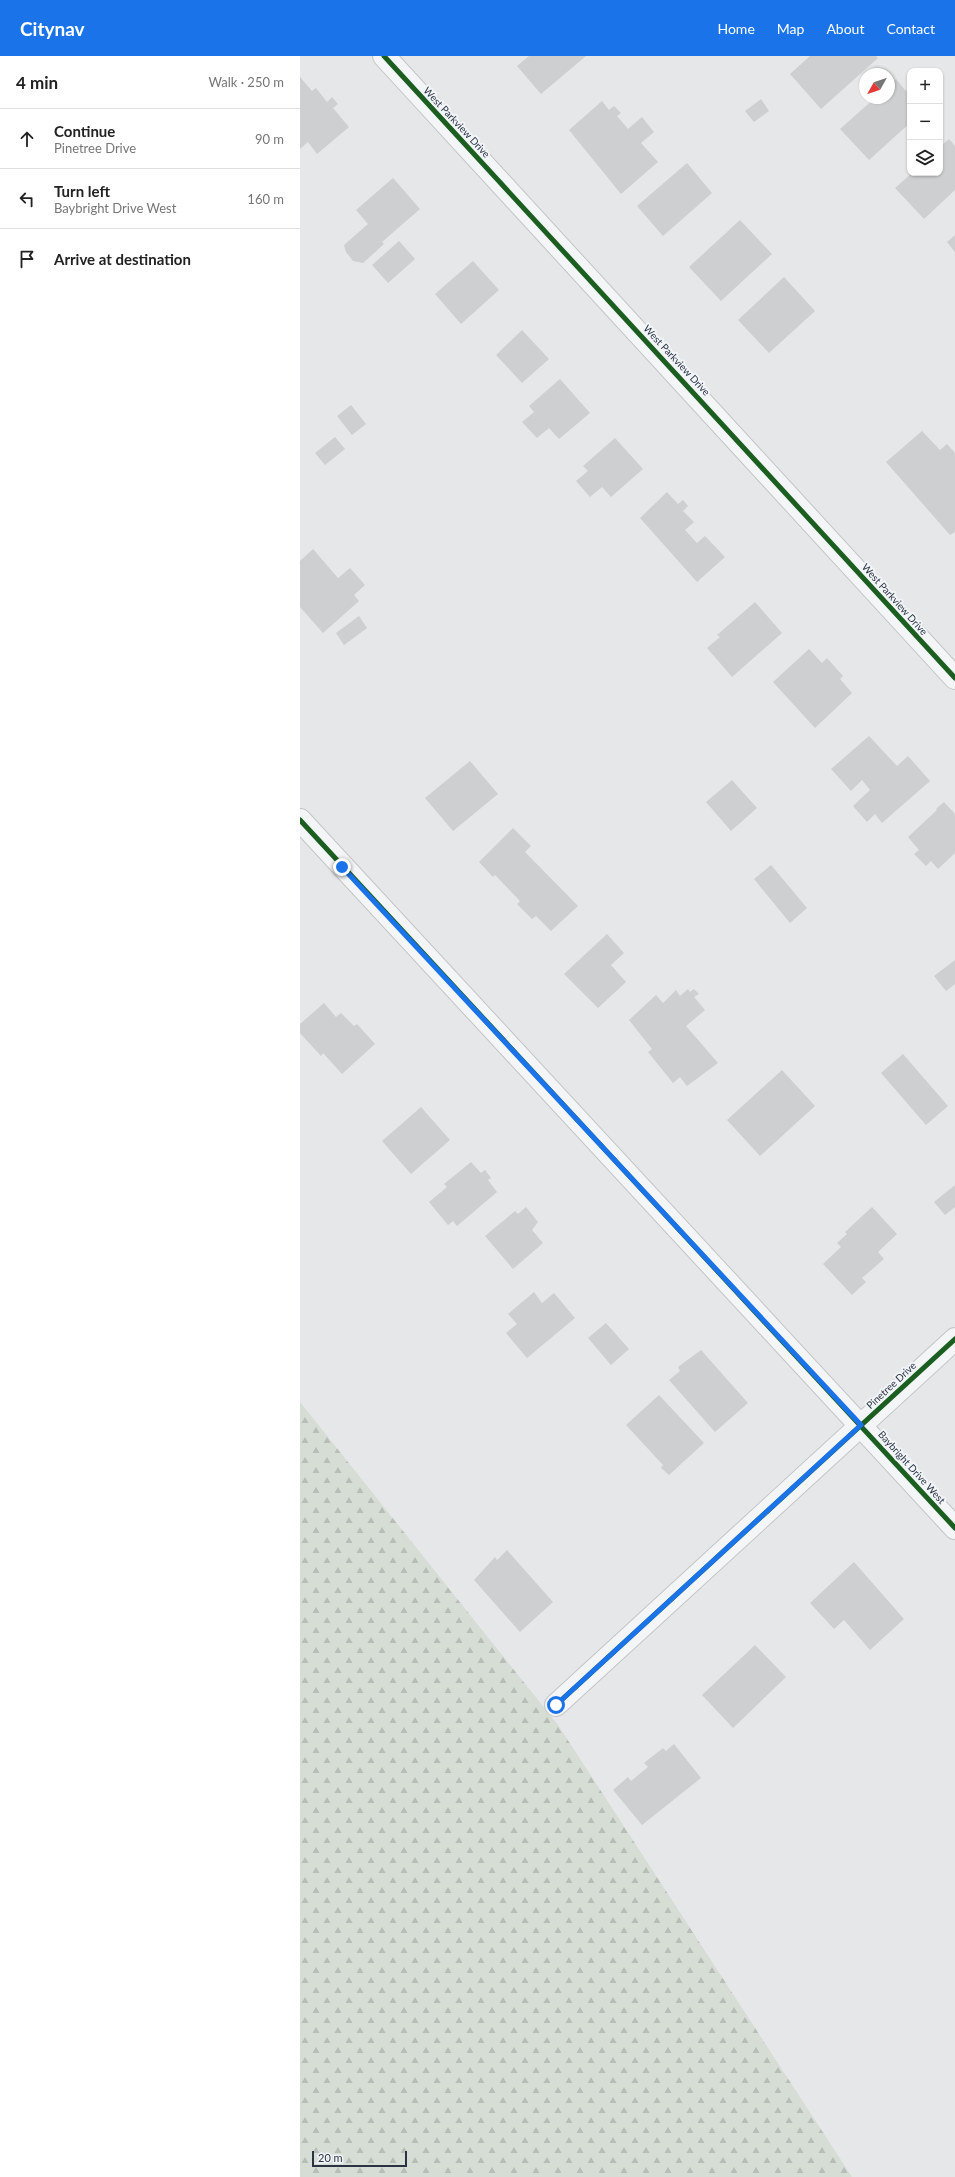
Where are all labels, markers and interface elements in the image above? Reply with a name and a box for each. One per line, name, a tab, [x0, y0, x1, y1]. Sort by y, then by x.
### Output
text: Citynav	[20, 17, 85, 40]
text: Home	[717, 20, 755, 37]
text: Map	[777, 20, 804, 37]
text: About	[826, 20, 864, 37]
text: Contact	[886, 20, 935, 37]
north arrow	[859, 68, 895, 104]
map controls	[907, 68, 943, 176]
button: +	[907, 68, 943, 104]
text: 4 min	[16, 72, 58, 93]
text: Walk · 250 m	[208, 74, 284, 90]
street label: West Parkview Drive	[421, 84, 493, 160]
button: −	[907, 104, 943, 140]
text: Continue	[54, 122, 115, 140]
icon: ahead	[16, 128, 38, 150]
text: 90 m	[255, 131, 284, 147]
text: Pinetree Drive	[54, 140, 136, 156]
button: layers	[907, 140, 943, 176]
text: Turn left	[54, 182, 110, 200]
icon: left	[16, 188, 38, 210]
text: 160 m	[247, 191, 284, 207]
text: Baybright Drive West	[54, 200, 176, 216]
icon: arrive	[16, 248, 38, 270]
text: Arrive at destination	[54, 250, 191, 268]
street label: West Parkview Drive	[641, 322, 713, 398]
street label: West Parkview Drive	[860, 561, 930, 637]
route end	[333, 858, 351, 876]
street label: Pinetree Drive	[864, 1359, 918, 1411]
street label: Baybright Drive West	[876, 1428, 948, 1506]
route start	[547, 1696, 565, 1714]
scale bar	[312, 2149, 407, 2168]
text: 20 m	[318, 2151, 343, 2164]

